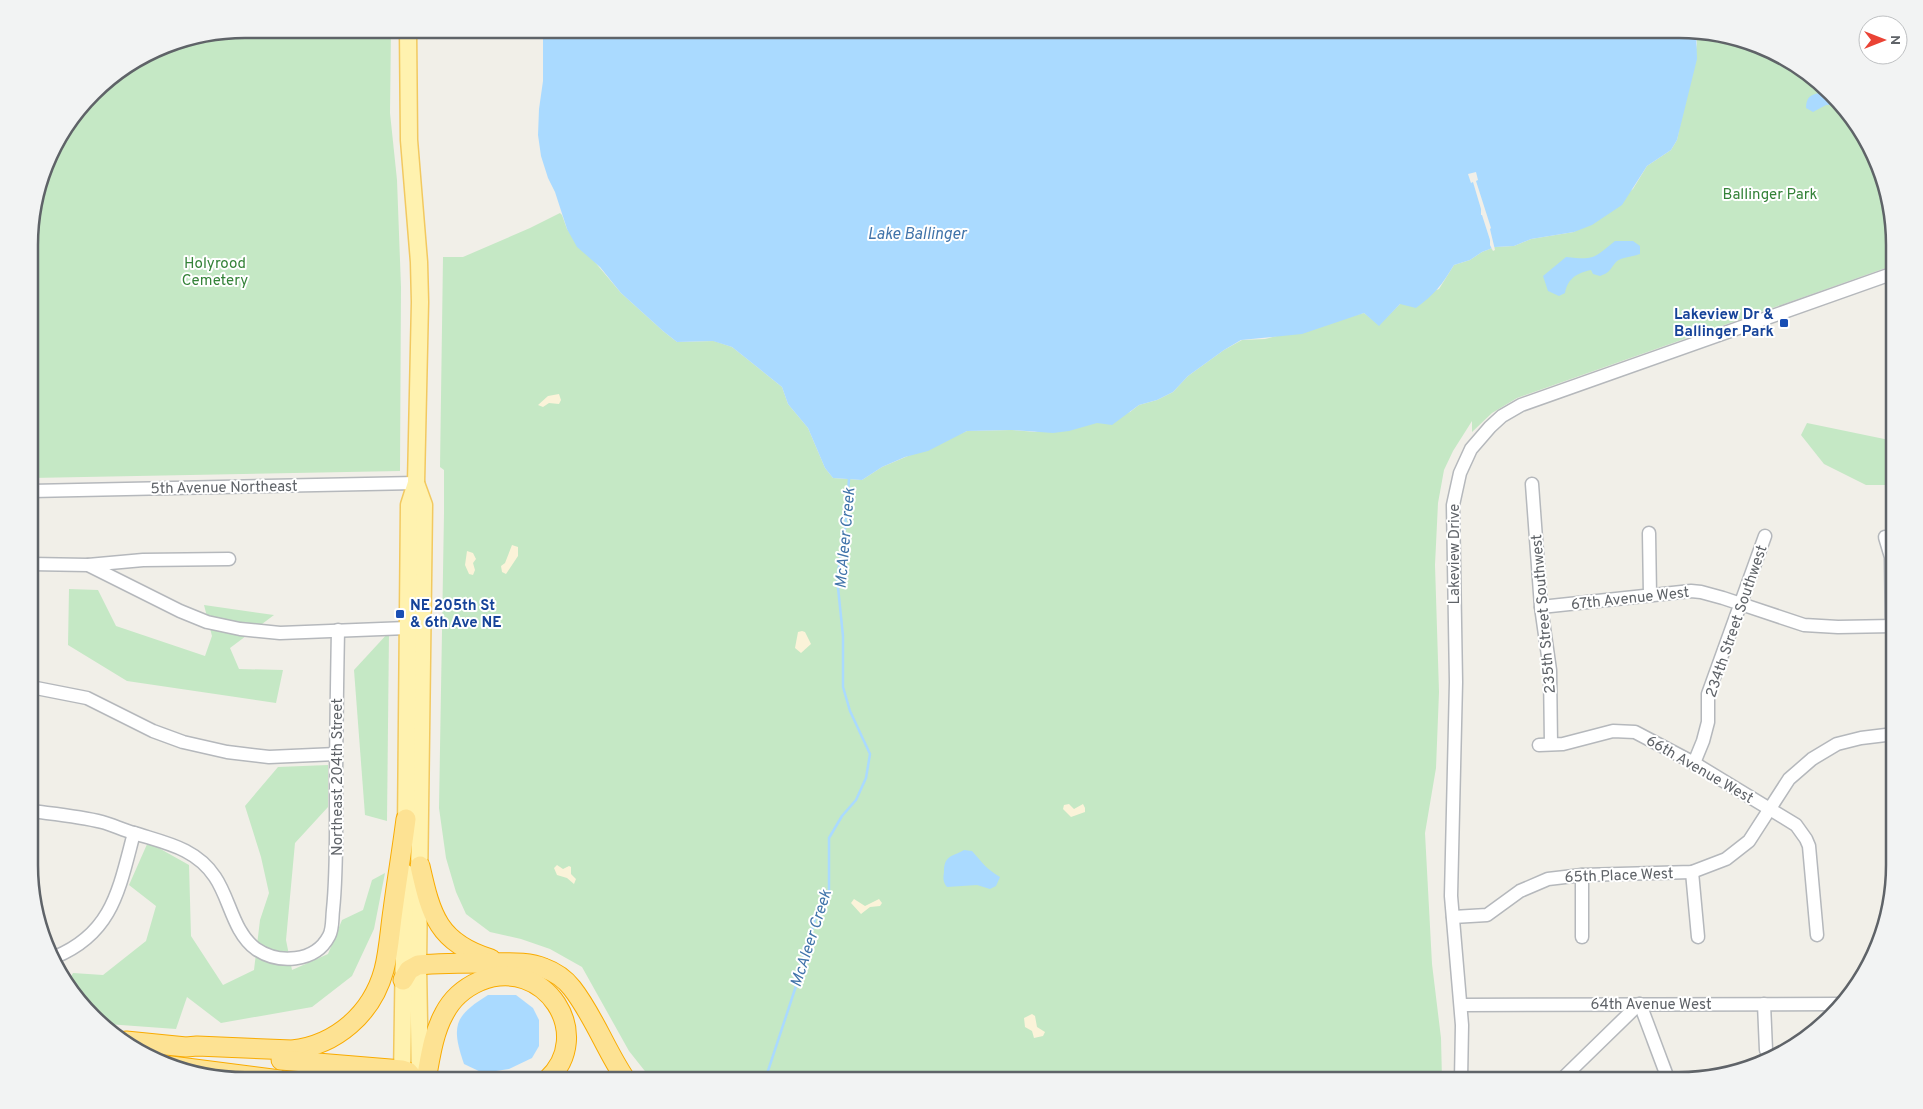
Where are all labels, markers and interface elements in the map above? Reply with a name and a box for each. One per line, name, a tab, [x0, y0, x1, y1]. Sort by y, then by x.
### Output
north arrow	[1858, 15, 1908, 65]
text: N	[1886, 35, 1903, 45]
park label: Ballinger Park	[1722, 186, 1818, 205]
water label: Lake Ballinger	[868, 225, 968, 245]
park label: Holyrood Cemetery	[182, 255, 248, 291]
place label: Lakeview Dr & Ballinger Park	[1674, 306, 1774, 342]
marker: Lakeview Dr & Ballinger Park	[1778, 317, 1790, 329]
street label: 5th Avenue Northeast	[150, 478, 298, 499]
water label: McAleer Creek	[832, 486, 860, 589]
street label: Lakeview Drive	[1446, 504, 1465, 604]
street label: 235th Street Southwest	[1528, 533, 1561, 694]
street label: 234th Street Southwest	[1702, 543, 1772, 700]
street label: 67th Avenue West	[1570, 584, 1690, 615]
place label: NE 205th St & 6th Ave NE	[410, 597, 502, 633]
marker: NE 205th St & 6th Ave NE	[394, 608, 406, 620]
street label: Northeast 204th Street	[329, 698, 348, 856]
street label: 66th Avenue West	[1642, 732, 1756, 809]
street label: 65th Place West	[1564, 865, 1674, 888]
water label: McAleer Creek	[787, 887, 837, 990]
street label: 64th Avenue West	[1590, 996, 1712, 1015]

